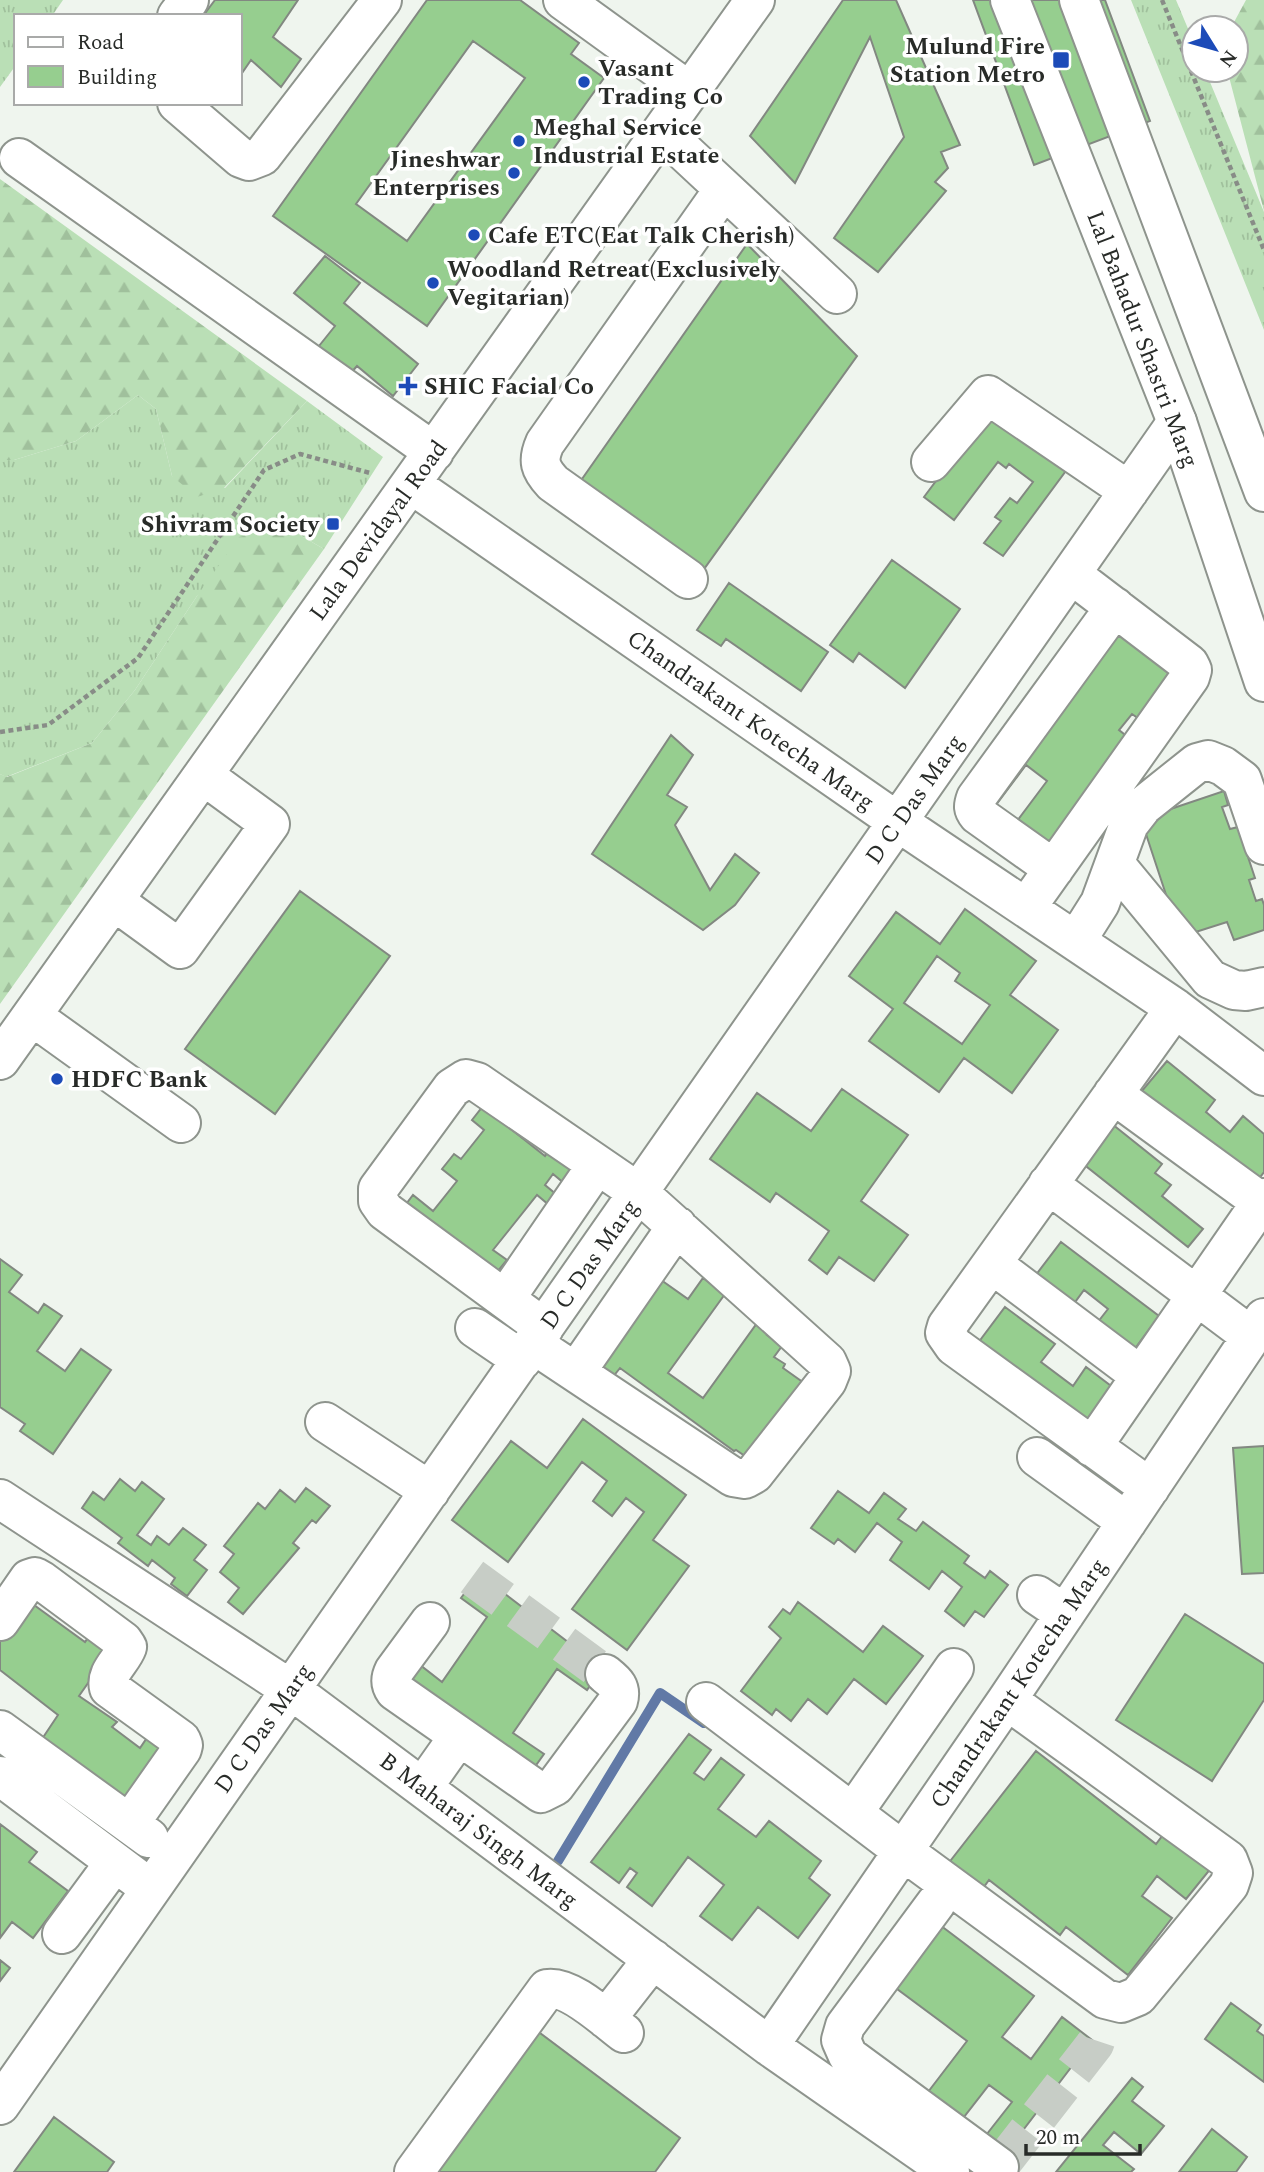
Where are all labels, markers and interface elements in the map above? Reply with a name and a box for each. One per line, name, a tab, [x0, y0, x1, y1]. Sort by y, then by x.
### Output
legend	[14, 14, 242, 105]
north arrow	[1180, 14, 1250, 84]
text: Road	[77, 27, 124, 59]
place label: Mulund Fire Station Metro	[890, 29, 1045, 93]
text: N	[1211, 43, 1244, 73]
marker: Mulund Fire Station Metro	[1051, 50, 1071, 70]
place label: Vasant Trading Co	[598, 51, 723, 115]
text: Building	[77, 62, 157, 94]
marker: Vasant Trading Co	[576, 74, 592, 90]
place label: Meghal Service Industrial Estate	[533, 110, 719, 174]
marker: Meghal Service Industrial Estate	[511, 133, 527, 149]
place label: Jineshwar Enterprises	[372, 142, 501, 206]
marker: Jineshwar Enterprises	[506, 165, 522, 181]
street label: Lal Bahadur Shastri Marg	[1076, 206, 1208, 473]
place label: Cafe ETC(Eat Talk Cherish)	[488, 218, 794, 254]
marker: Cafe ETC(Eat Talk Cherish)	[466, 227, 482, 243]
place label: Woodland Retreat(Exclusively Vegitarian)	[447, 252, 781, 316]
marker: Woodland Retreat(Exclusively Vegitarian)	[425, 275, 441, 291]
place label: SHIC Facial Co	[424, 369, 594, 405]
marker: SHIC Facial Co	[398, 376, 418, 396]
street label: Lala Devidayal Road	[301, 433, 457, 629]
place label: Shivram Society	[141, 507, 321, 543]
marker: Shivram Society	[325, 516, 341, 532]
street label: Chandrakant Kotecha Marg	[619, 621, 882, 820]
street label: D C Das Marg	[856, 727, 973, 872]
place label: HDFC Bank	[71, 1062, 208, 1098]
marker: HDFC Bank	[49, 1071, 65, 1087]
street label: D C Das Marg	[531, 1192, 648, 1337]
street label: Chandrakant Kotecha Marg	[921, 1551, 1116, 1816]
street label: D C Das Marg	[205, 1656, 322, 1801]
street label: B Maharaj Singh Marg	[371, 1744, 586, 1918]
scale bar	[1026, 2112, 1140, 2156]
text: 20 m	[1036, 2122, 1080, 2154]

